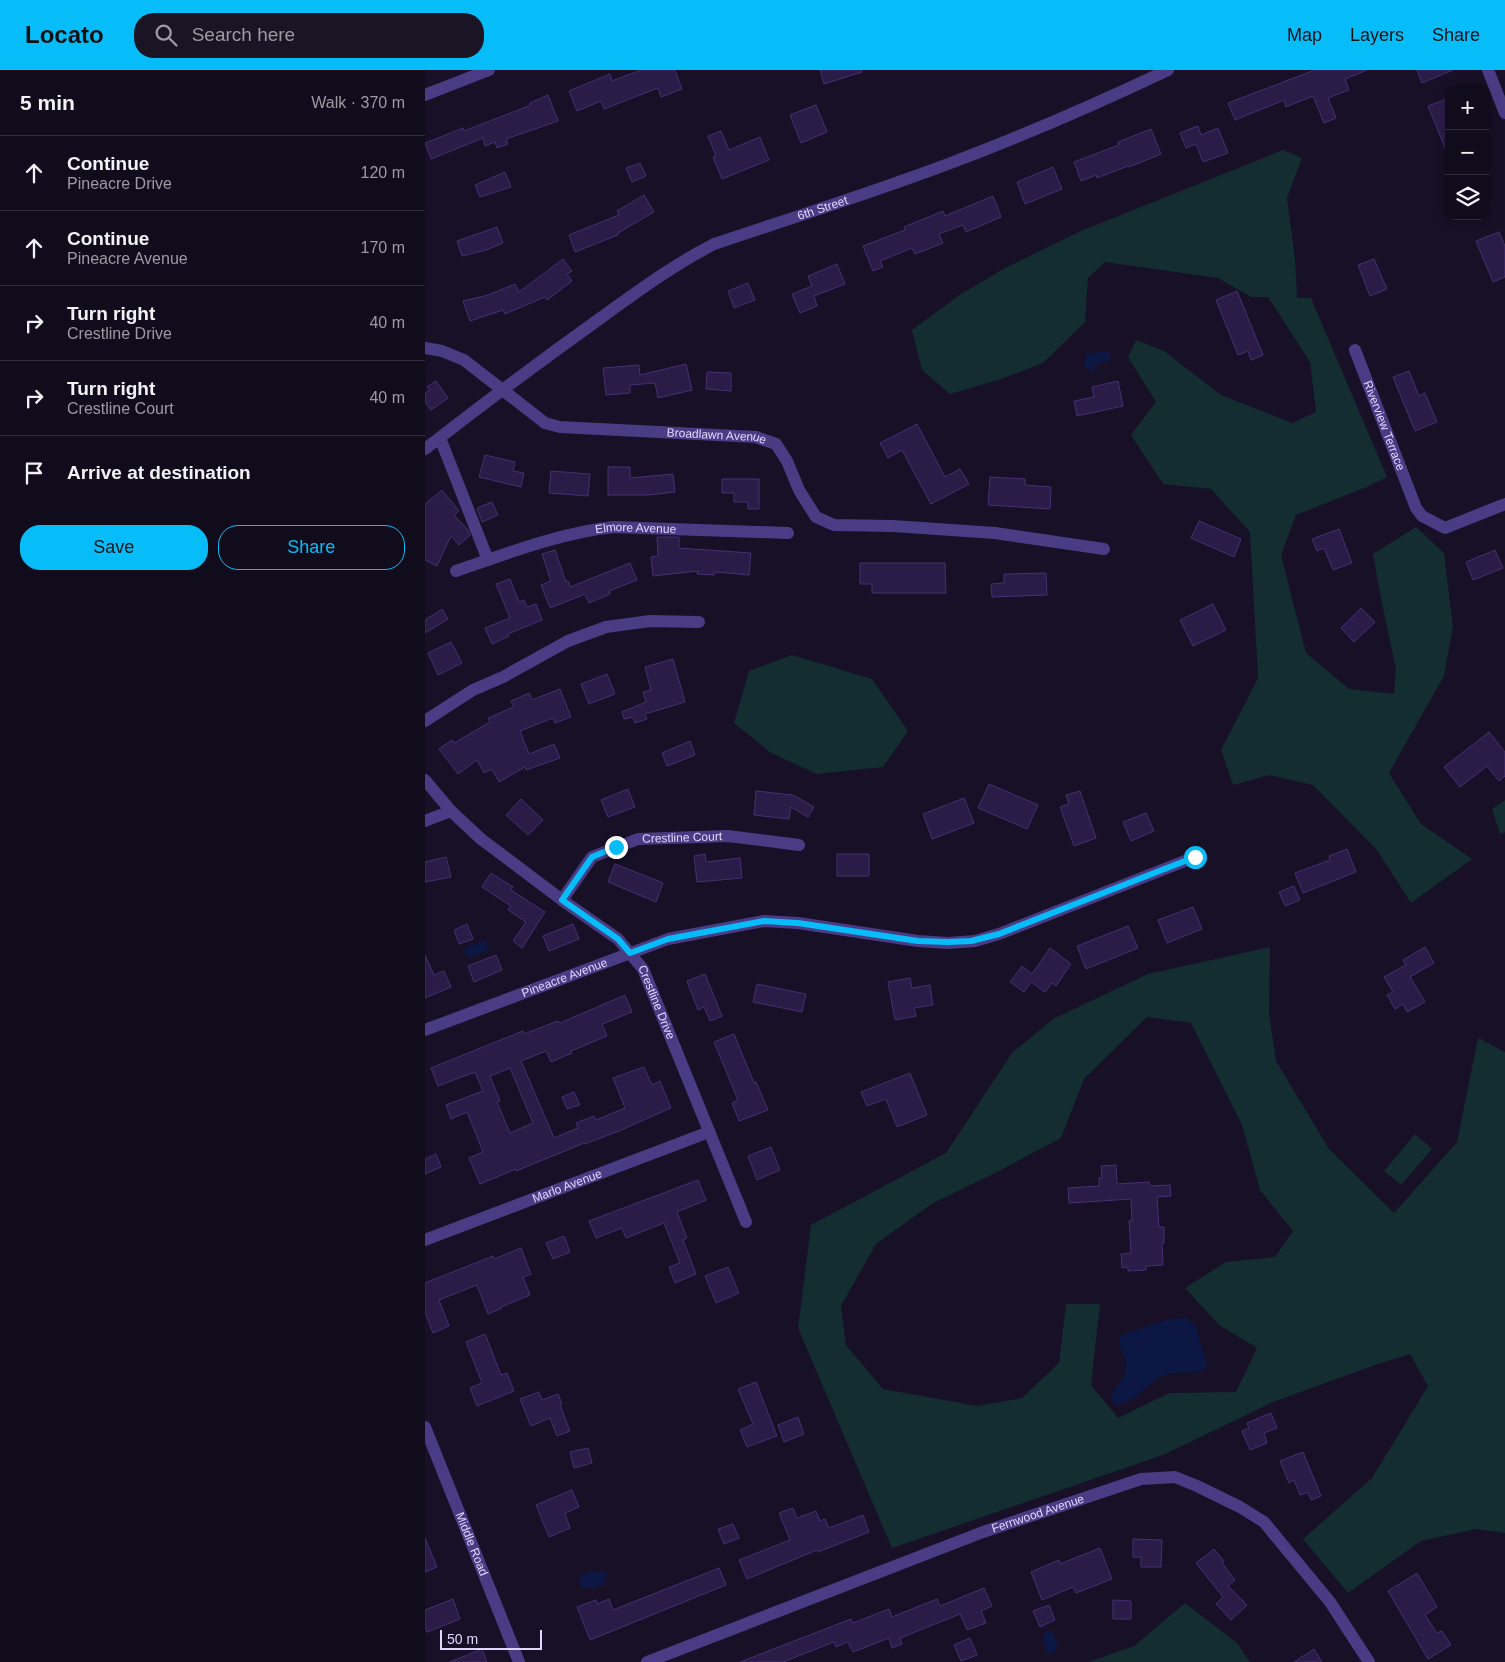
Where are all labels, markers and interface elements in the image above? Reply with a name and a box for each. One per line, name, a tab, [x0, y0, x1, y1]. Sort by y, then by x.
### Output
search box	[134, 13, 484, 58]
text: Locato	[25, 21, 104, 48]
icon: search	[152, 21, 180, 49]
text: Search here	[192, 24, 295, 45]
text: Map	[1287, 25, 1322, 45]
text: Layers	[1350, 25, 1404, 45]
text: Share	[1432, 25, 1480, 45]
map controls	[1445, 85, 1490, 220]
button: +	[1445, 85, 1490, 130]
text: 5 min	[20, 91, 75, 114]
text: Walk · 370 m	[311, 94, 405, 111]
button: −	[1445, 130, 1490, 175]
text: Continue	[67, 153, 149, 174]
icon: ahead	[20, 159, 48, 187]
text: 120 m	[361, 164, 405, 181]
text: Pineacre Drive	[67, 175, 172, 192]
button: layers	[1445, 175, 1490, 220]
street label: 6th Street	[796, 193, 850, 223]
text: Continue	[67, 228, 149, 249]
icon: ahead	[20, 234, 48, 262]
text: 170 m	[361, 239, 405, 256]
text: Pineacre Avenue	[67, 250, 188, 267]
text: Turn right	[67, 303, 155, 324]
icon: right	[20, 309, 48, 337]
text: 40 m	[369, 314, 405, 331]
text: Crestline Drive	[67, 325, 172, 342]
text: Turn right	[67, 378, 155, 399]
street label: Riverview Terrace	[1360, 379, 1408, 473]
icon: right	[20, 384, 48, 412]
text: 40 m	[369, 389, 405, 406]
text: Crestline Court	[67, 400, 174, 417]
street label: Broadlawn Avenue	[666, 425, 769, 447]
icon: arrive	[20, 459, 48, 487]
text: Arrive at destination	[67, 462, 251, 483]
street label: Elmore Avenue	[594, 520, 677, 536]
button: Save	[20, 525, 208, 570]
button: Share	[218, 525, 405, 570]
street label: Crestline Court	[642, 829, 723, 846]
route end	[605, 836, 628, 859]
route start	[1184, 846, 1207, 869]
street label: Pineacre Avenue	[520, 955, 610, 1000]
street label: Crestline Drive	[635, 963, 678, 1042]
street label: Marlo Avenue	[530, 1166, 604, 1206]
street label: Fernwood Avenue	[990, 1492, 1086, 1536]
street label: Middle Road	[453, 1510, 491, 1578]
scale bar	[440, 1627, 543, 1650]
text: 50 m	[447, 1631, 478, 1647]

